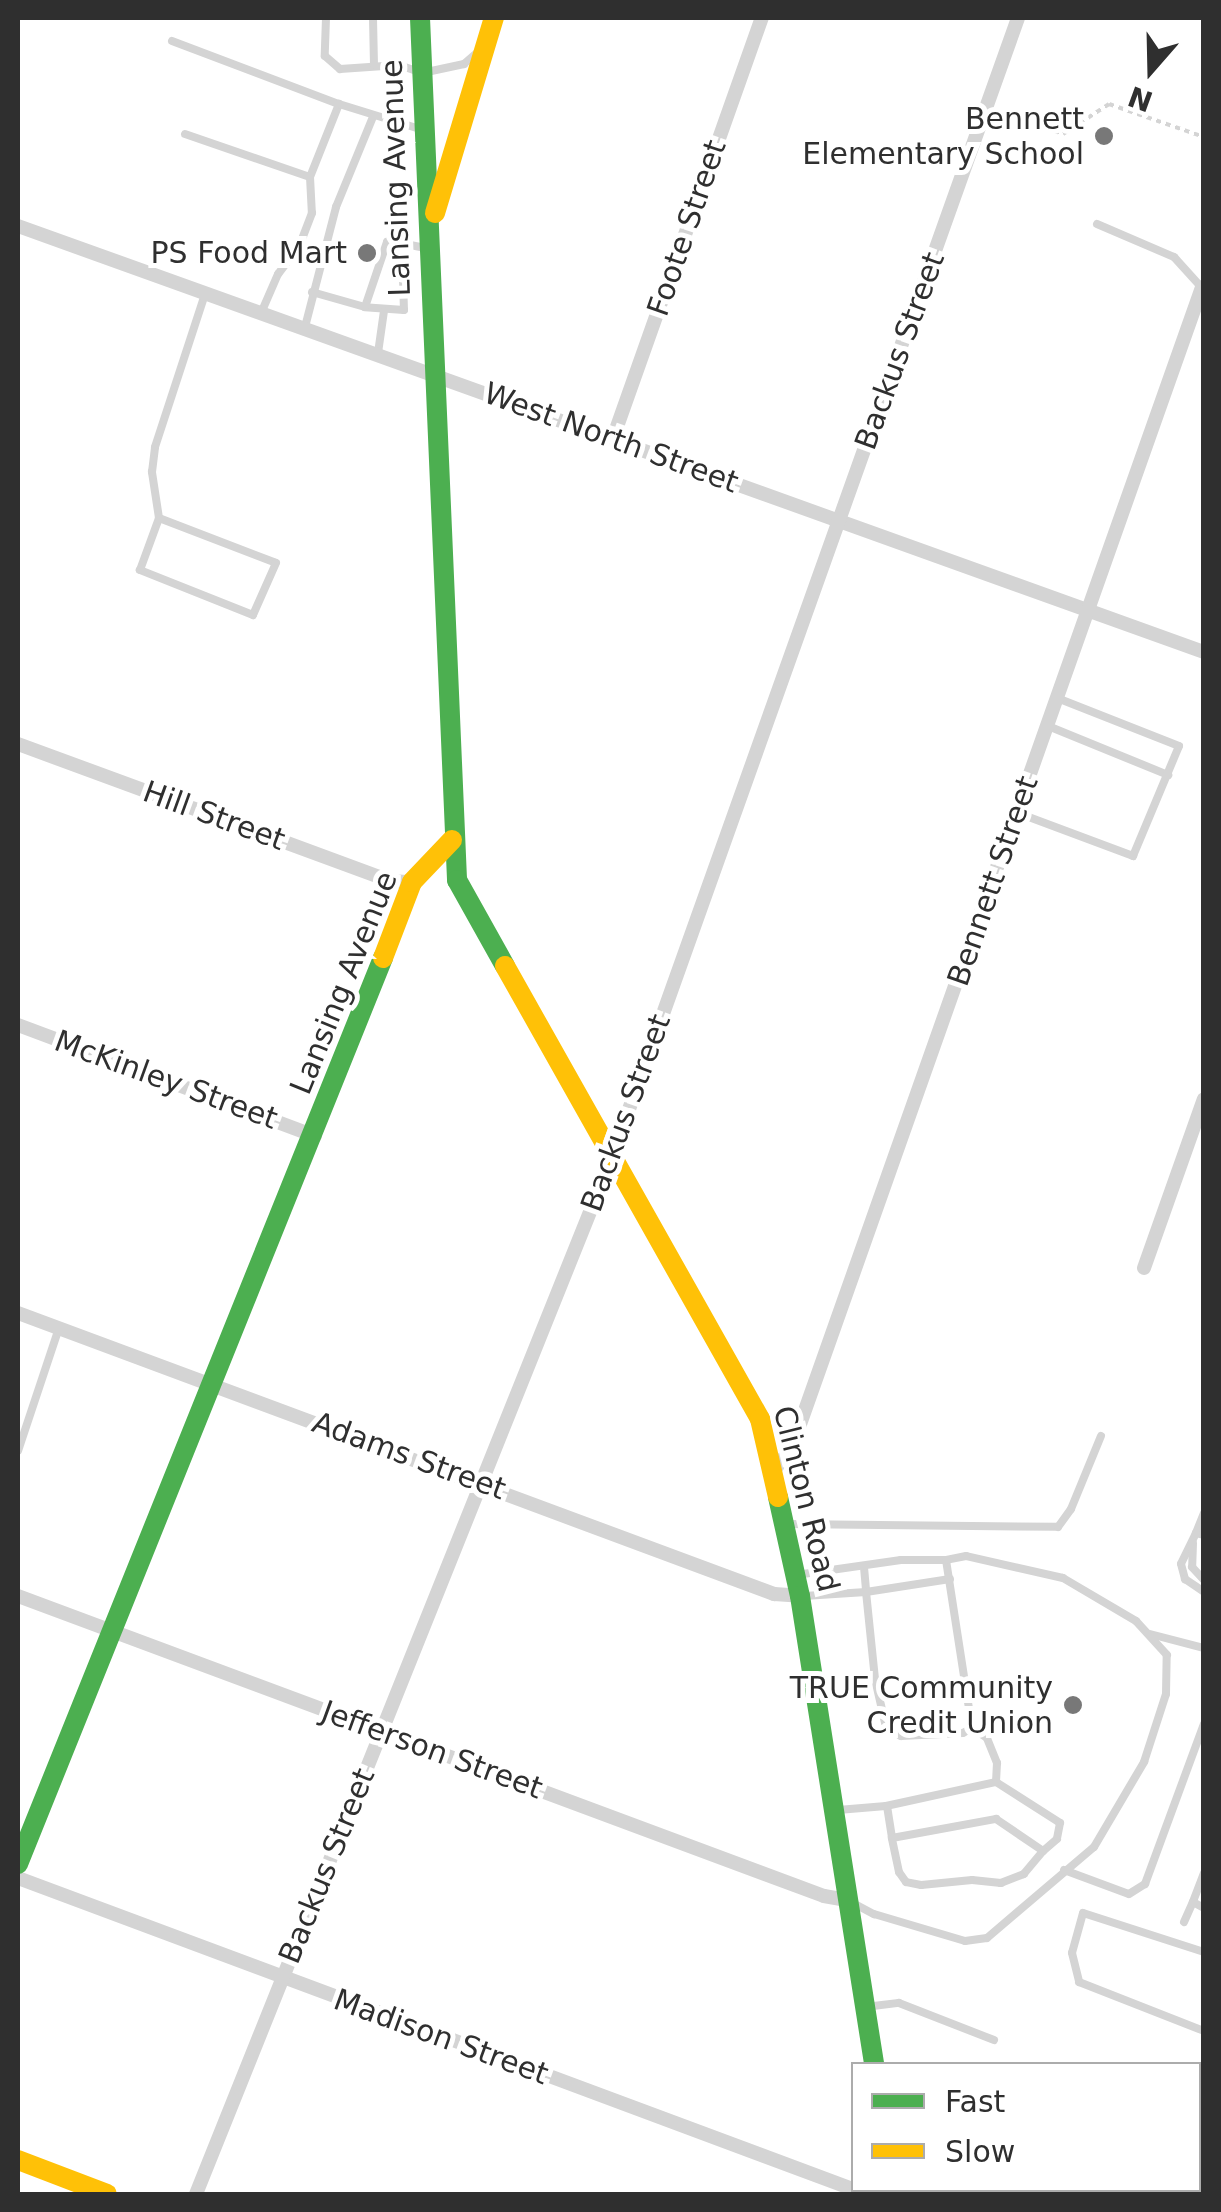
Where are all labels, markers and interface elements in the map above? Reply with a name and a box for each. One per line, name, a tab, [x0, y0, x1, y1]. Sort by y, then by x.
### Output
north arrow	[1101, 20, 1201, 120]
street label: Lansing Avenue	[374, 59, 418, 297]
text: N	[1124, 79, 1157, 118]
place label: Bennett Elementary School	[802, 101, 1084, 172]
marker: Bennett Elementary School	[1093, 125, 1115, 147]
street label: Foote Street	[640, 135, 734, 321]
place label: PS Food Mart	[150, 235, 347, 271]
marker: PS Food Mart	[356, 242, 378, 264]
street label: Backus Street	[848, 247, 952, 455]
street label: West North Street	[479, 375, 743, 501]
street label: Bennett Street	[940, 771, 1046, 991]
street label: Hill Street	[138, 774, 290, 858]
street label: Lansing Avenue	[283, 866, 405, 1100]
street label: Backus Street	[574, 1009, 678, 1217]
street label: McKinley Street	[50, 1023, 282, 1137]
street label: Clinton Road	[765, 1402, 847, 1596]
street label: Adams Street	[307, 1404, 511, 1508]
place label: TRUE Community Credit Union	[790, 1670, 1053, 1740]
street label: Jefferson Street	[317, 1693, 547, 1807]
marker: TRUE Community Credit Union	[1062, 1694, 1084, 1716]
street label: Backus Street	[271, 1763, 383, 1969]
street label: Madison Street	[329, 1982, 553, 2092]
legend	[851, 2062, 1201, 2192]
text: Fast	[945, 2084, 1005, 2119]
text: Slow	[945, 2134, 1015, 2169]

